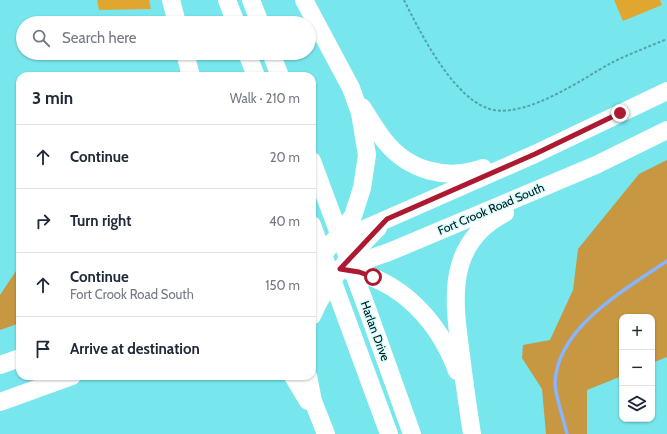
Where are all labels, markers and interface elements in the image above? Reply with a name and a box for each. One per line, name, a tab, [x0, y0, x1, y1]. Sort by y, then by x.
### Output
search box	[16, 16, 316, 60]
icon: search	[30, 27, 52, 49]
text: Search here	[62, 29, 137, 47]
text: 3 min	[32, 88, 73, 108]
text: Walk · 210 m	[230, 90, 300, 106]
route end	[611, 104, 629, 122]
icon: ahead	[32, 146, 54, 168]
text: Continue	[70, 148, 129, 166]
text: 20 m	[270, 149, 300, 165]
street label: Fort Crook Road South	[435, 179, 546, 238]
icon: right	[32, 210, 54, 232]
text: Turn right	[70, 212, 131, 230]
text: 40 m	[269, 213, 300, 229]
text: Continue	[70, 268, 129, 286]
route start	[364, 268, 382, 286]
icon: ahead	[32, 274, 54, 296]
text: 150 m	[265, 277, 300, 293]
text: Fort Crook Road South	[70, 286, 194, 302]
street label: Harlan Drive	[358, 299, 393, 363]
map controls	[619, 314, 655, 422]
button: +	[619, 314, 655, 350]
icon: arrive	[32, 338, 54, 360]
text: Arrive at destination	[70, 340, 200, 358]
button: −	[619, 350, 655, 386]
button: layers	[619, 386, 655, 422]

